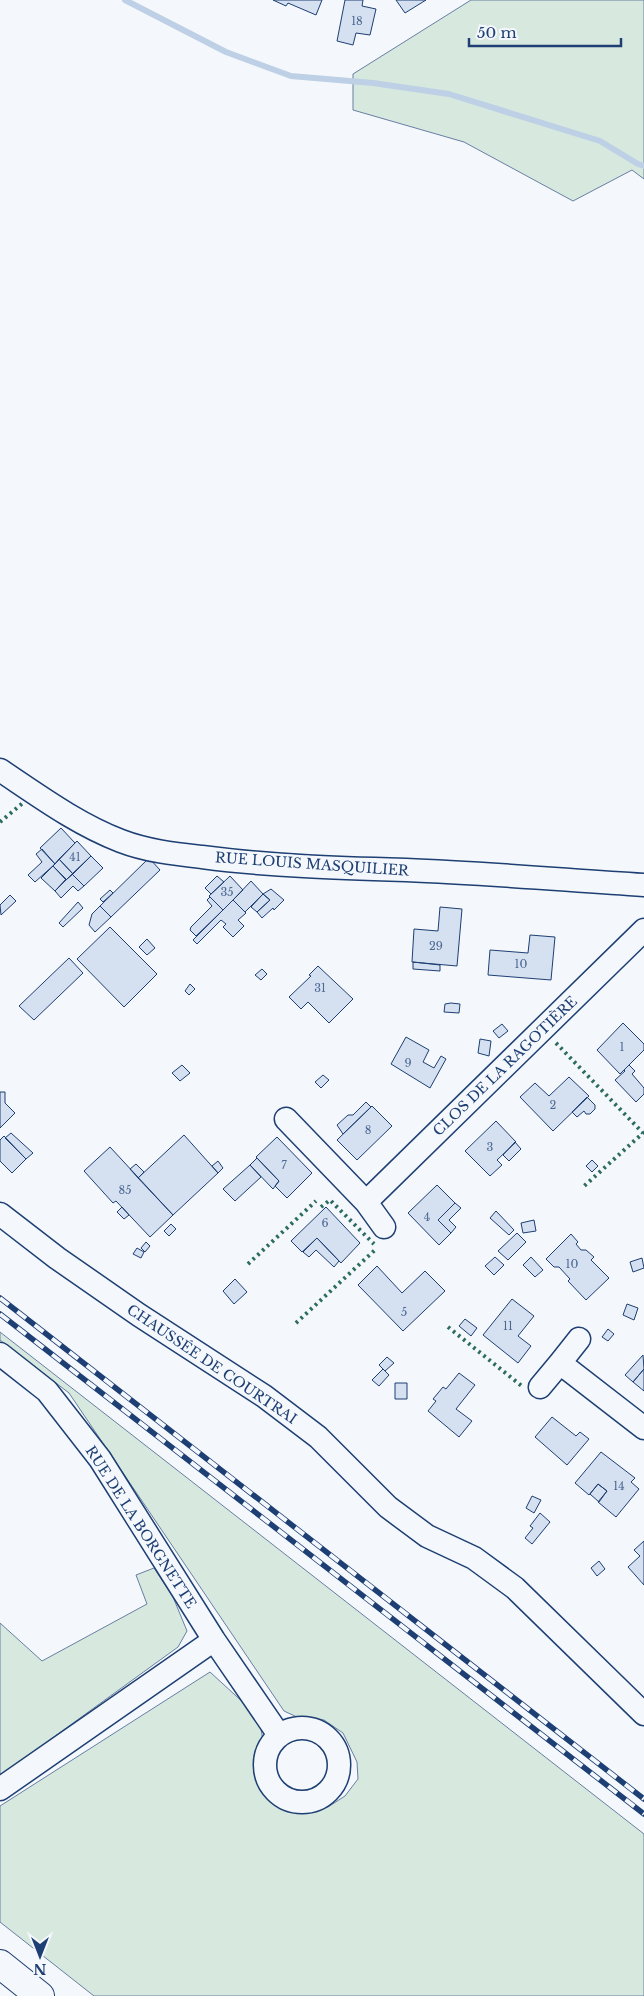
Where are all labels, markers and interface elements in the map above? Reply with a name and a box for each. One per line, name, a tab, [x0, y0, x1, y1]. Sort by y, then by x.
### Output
house number: 18	[351, 14, 363, 28]
scale bar	[469, 15, 622, 47]
text: 50 m	[477, 23, 517, 42]
street label: RUE LOUIS MASQUILIER	[214, 848, 411, 880]
house number: 41	[69, 850, 81, 864]
house number: 35	[220, 885, 234, 899]
house number: 29	[429, 939, 443, 953]
house number: 10	[515, 957, 528, 971]
house number: 31	[314, 981, 326, 995]
street label: CLOS DE LA RAGOTIÈRE	[429, 992, 581, 1140]
house number: 1	[620, 1040, 625, 1054]
house number: 9	[404, 1056, 412, 1070]
house number: 2	[550, 1098, 557, 1112]
house number: 8	[365, 1123, 371, 1137]
house number: 3	[487, 1140, 494, 1154]
house number: 7	[281, 1158, 287, 1172]
house number: 85	[119, 1183, 131, 1197]
house number: 4	[424, 1210, 430, 1224]
house number: 6	[321, 1216, 329, 1230]
house number: 10	[566, 1257, 579, 1271]
street label: CHAUSSÉE DE COURTRAI	[124, 1300, 301, 1428]
house number: 5	[401, 1305, 407, 1319]
house number: 11	[503, 1319, 513, 1333]
street label: RUE DE LA BORGNETTE	[82, 1442, 200, 1612]
house number: 14	[613, 1479, 625, 1493]
north arrow	[15, 1931, 65, 1981]
text: N	[33, 1960, 47, 1978]

